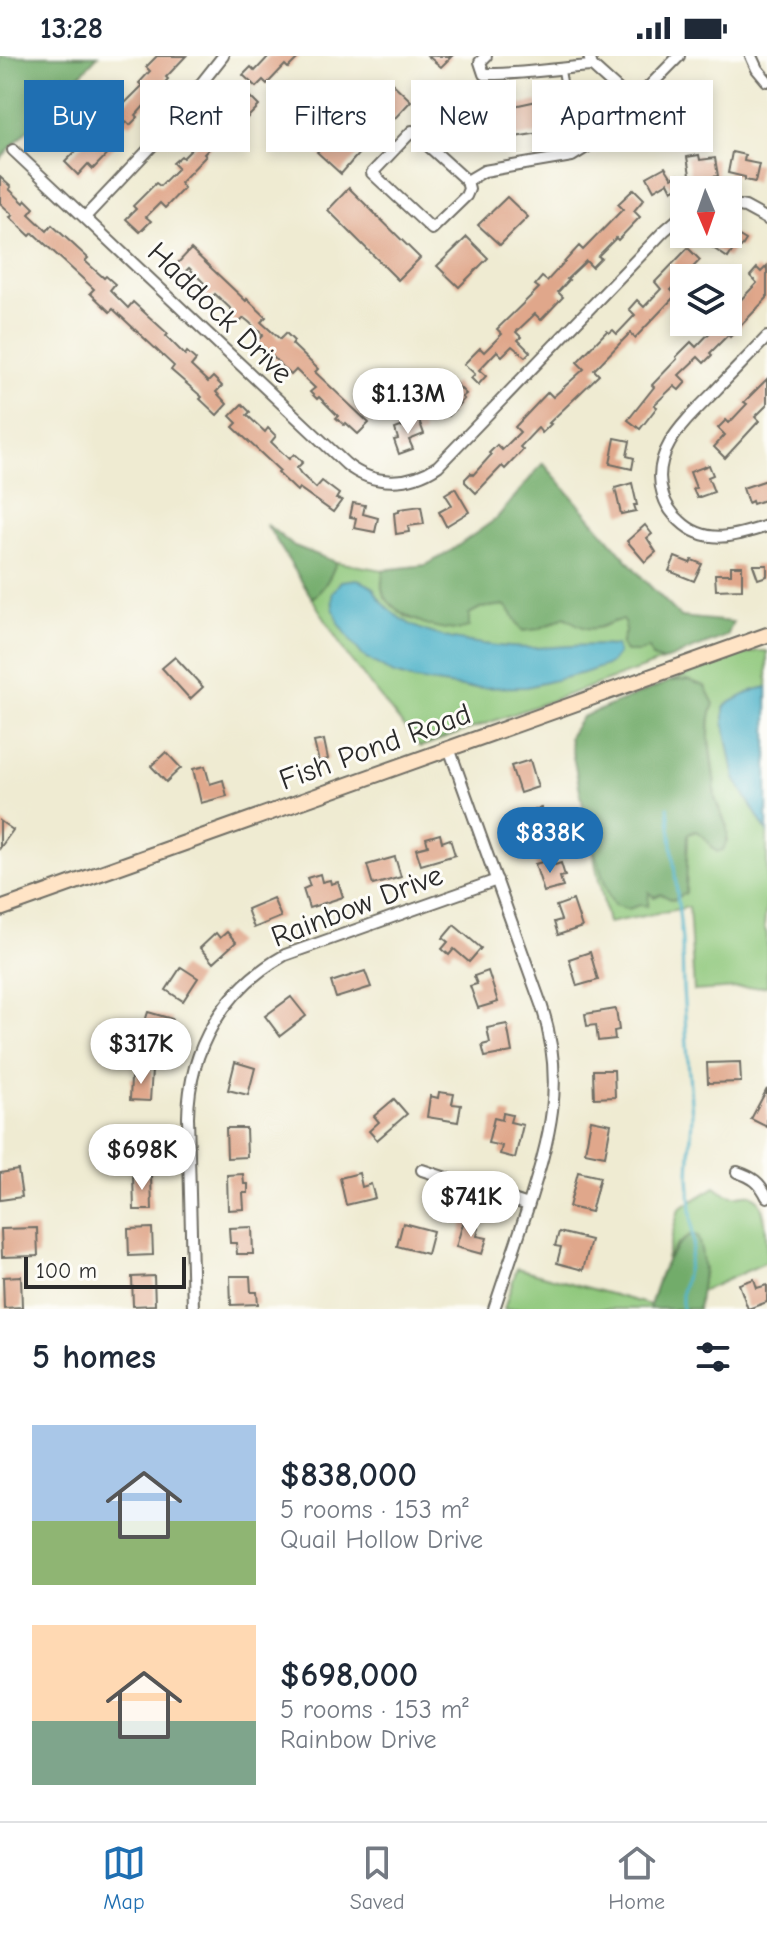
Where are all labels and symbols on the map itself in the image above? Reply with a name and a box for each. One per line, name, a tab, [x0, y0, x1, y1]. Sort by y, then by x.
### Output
north arrow	[670, 176, 742, 248]
street label: Haddock Drive	[140, 235, 300, 391]
pin: $1.13M	[343, 368, 473, 436]
street label: Fish Pond Road	[274, 696, 476, 798]
pin: $838K	[494, 807, 606, 875]
street label: Rainbow Drive	[266, 857, 448, 955]
pin: $317K	[85, 1018, 197, 1086]
pin: $698K	[86, 1124, 198, 1192]
pin: $741K	[415, 1171, 527, 1239]
scale bar	[24, 1253, 186, 1289]

